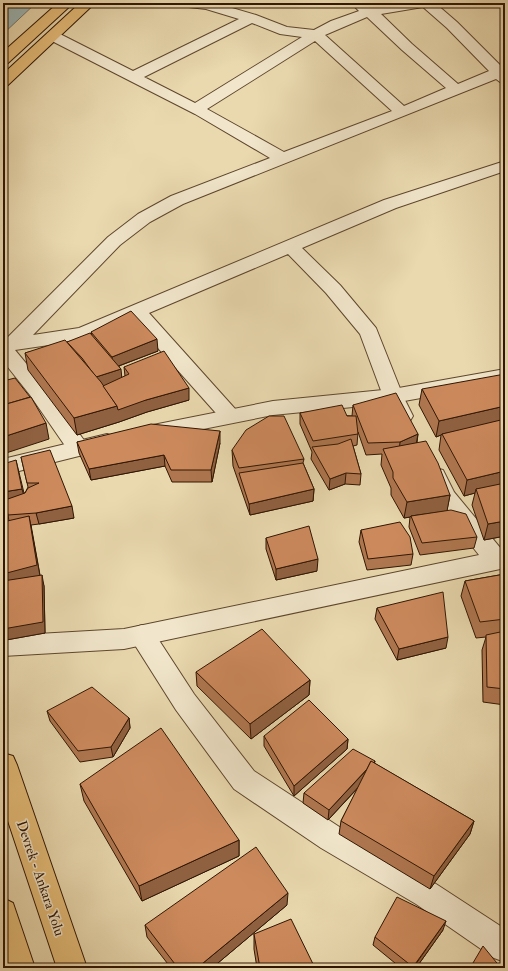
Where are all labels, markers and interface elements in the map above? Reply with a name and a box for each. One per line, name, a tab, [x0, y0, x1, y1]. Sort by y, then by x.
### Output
street label: Devrek - Ankara Yolu	[13, 818, 68, 938]

